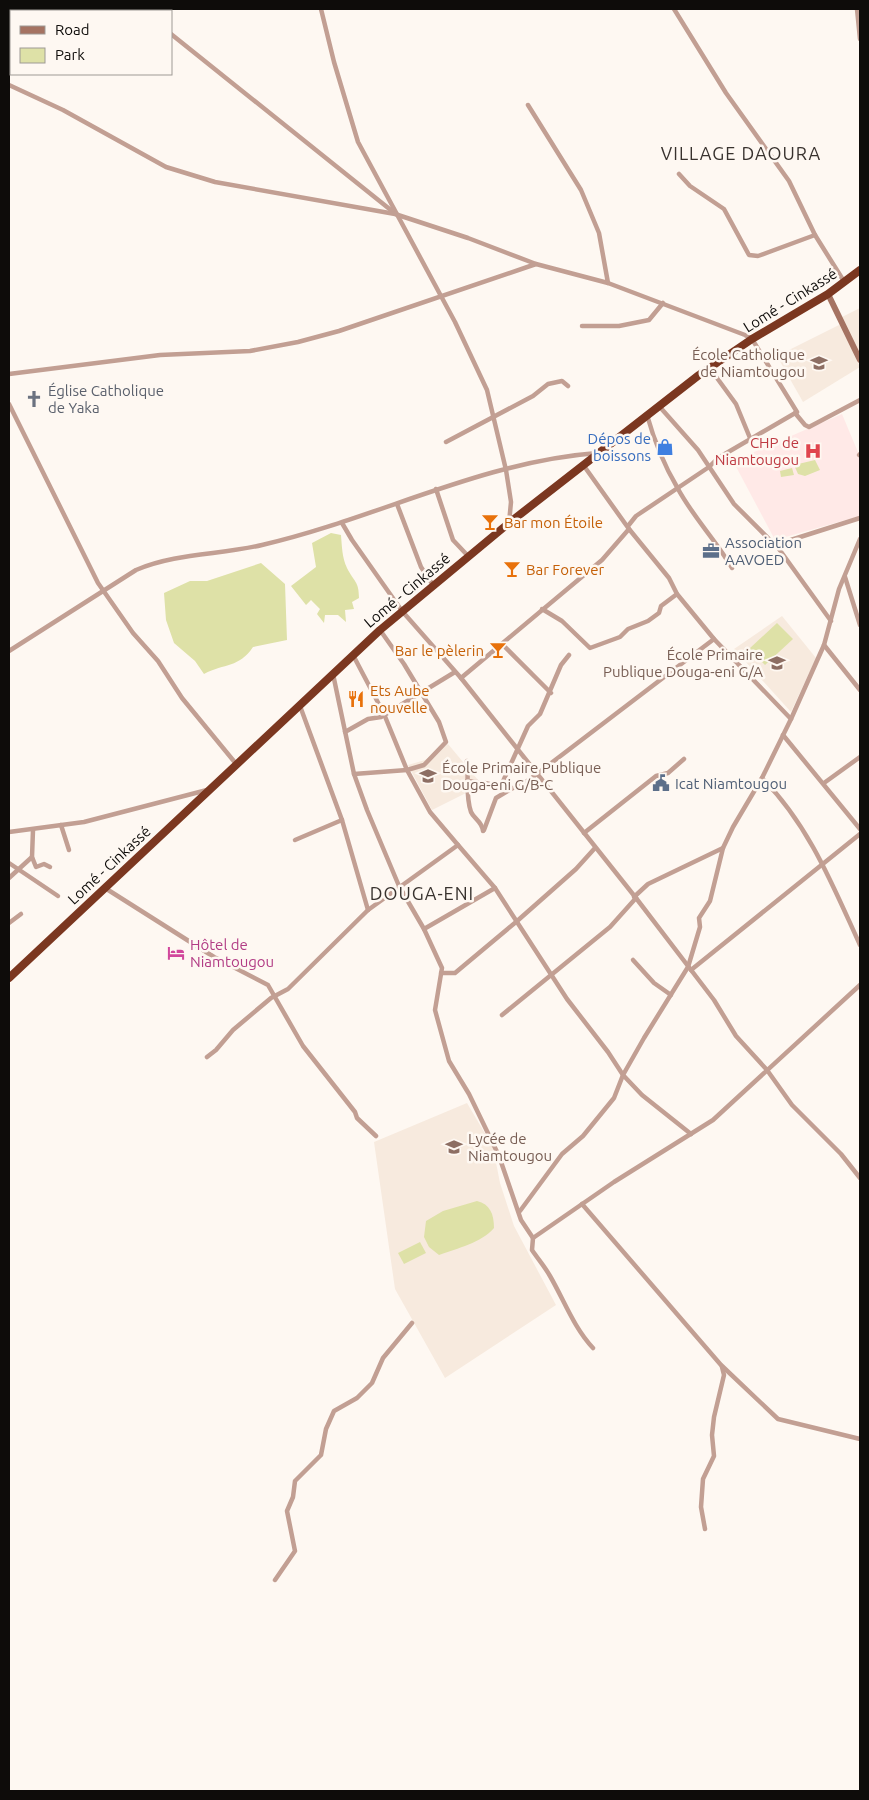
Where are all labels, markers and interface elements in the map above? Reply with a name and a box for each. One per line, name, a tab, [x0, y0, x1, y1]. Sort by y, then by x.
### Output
legend	[10, 10, 172, 75]
text: Road	[55, 21, 90, 38]
text: Park	[55, 46, 85, 63]
district label: VILLAGE DAOURA	[661, 143, 821, 163]
street label: Lomé - Cinkassé	[740, 264, 840, 336]
place label: École Catholique de Niamtougou	[692, 346, 805, 380]
school or university icon: École Catholique de Niamtougou	[809, 353, 829, 373]
place label: Église Catholique de Yaka	[48, 382, 164, 416]
church icon: Église Catholique de Yaka	[24, 389, 44, 409]
place label: Dépos de boissons	[588, 430, 651, 464]
place label: CHP de Niamtougou	[715, 434, 799, 468]
shop icon: Dépos de boissons	[655, 437, 675, 457]
hospital icon: CHP de Niamtougou	[803, 441, 823, 461]
bar icon: Bar mon Étoile	[480, 512, 500, 532]
place label: Bar mon Étoile	[504, 514, 603, 531]
place label: Association AAVOED	[725, 534, 802, 568]
office icon: Association AAVOED	[701, 541, 721, 561]
street label: Lomé - Cinkassé	[361, 549, 453, 631]
bar icon: Bar Forever	[502, 559, 522, 579]
place label: Bar Forever	[526, 561, 605, 578]
bar icon: Bar le pèlerin	[488, 640, 508, 660]
place label: Bar le pèlerin	[395, 642, 484, 659]
place label: École Primaire Publique Douga-eni G/A	[603, 646, 763, 680]
school or university icon: École Primaire Publique Douga-eni G/A	[767, 653, 787, 673]
place label: Ets Aube nouvelle	[370, 682, 430, 716]
restaurant icon: Ets Aube nouvelle	[346, 689, 366, 709]
place label: École Primaire Publique Douga-eni G/B-C	[442, 759, 601, 793]
school or university icon: École Primaire Publique Douga-eni G/B-C	[418, 766, 438, 786]
public building icon: Icat Niamtougou	[651, 773, 671, 793]
place label: Icat Niamtougou	[675, 775, 787, 792]
street label: Lomé - Cinkassé	[64, 822, 154, 908]
district label: DOUGA-ENI	[370, 883, 474, 903]
place label: Hôtel de Niamtougou	[190, 936, 274, 970]
hotel icon: Hôtel de Niamtougou	[166, 943, 186, 963]
place label: Lycée de Niamtougou	[468, 1130, 552, 1164]
school or university icon: Lycée de Niamtougou	[444, 1137, 464, 1157]

